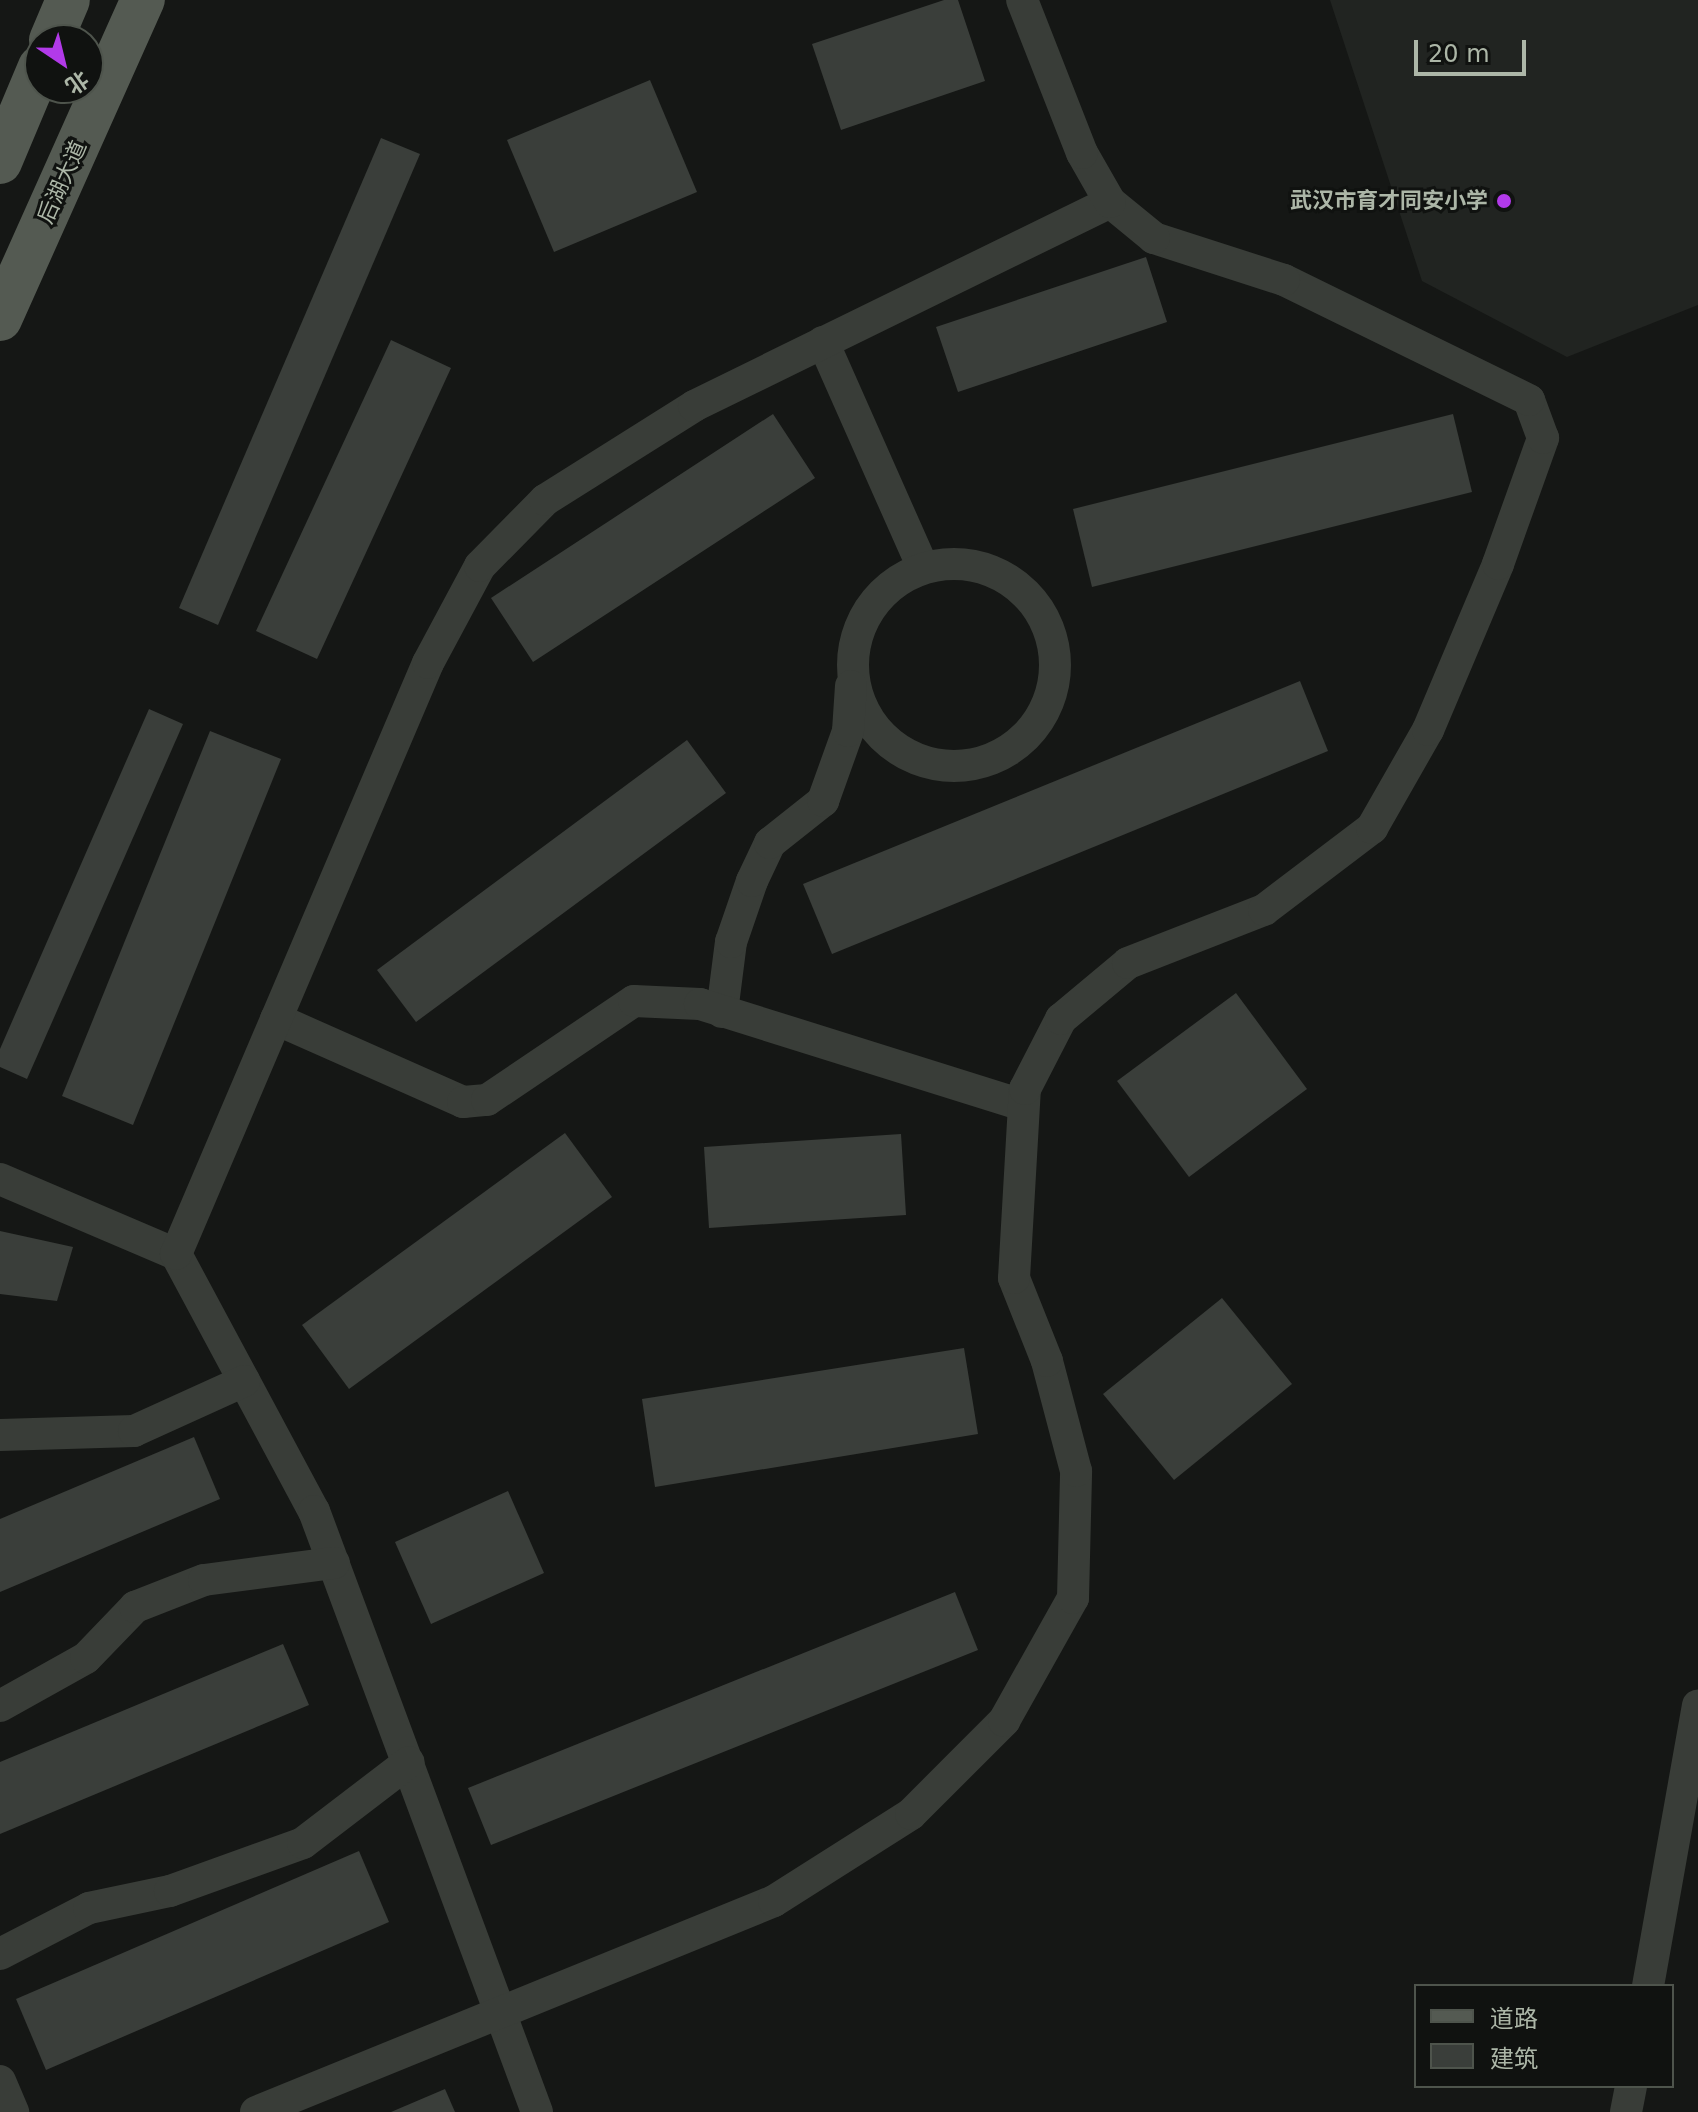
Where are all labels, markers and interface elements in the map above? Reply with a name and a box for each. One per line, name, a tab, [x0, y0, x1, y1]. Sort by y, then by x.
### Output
north arrow	[24, 24, 104, 104]
scale bar	[1418, 24, 1530, 74]
text: 20 m	[1428, 40, 1490, 68]
text: 北	[61, 66, 93, 99]
street label: 后湖大道	[32, 136, 92, 228]
place label: 武汉市育才同安小学	[1290, 188, 1488, 214]
marker: 武汉市育才同安小学	[1495, 192, 1513, 210]
legend	[1414, 1984, 1674, 2088]
text: 道路	[1490, 2005, 1538, 2033]
text: 建筑	[1490, 2045, 1538, 2073]

